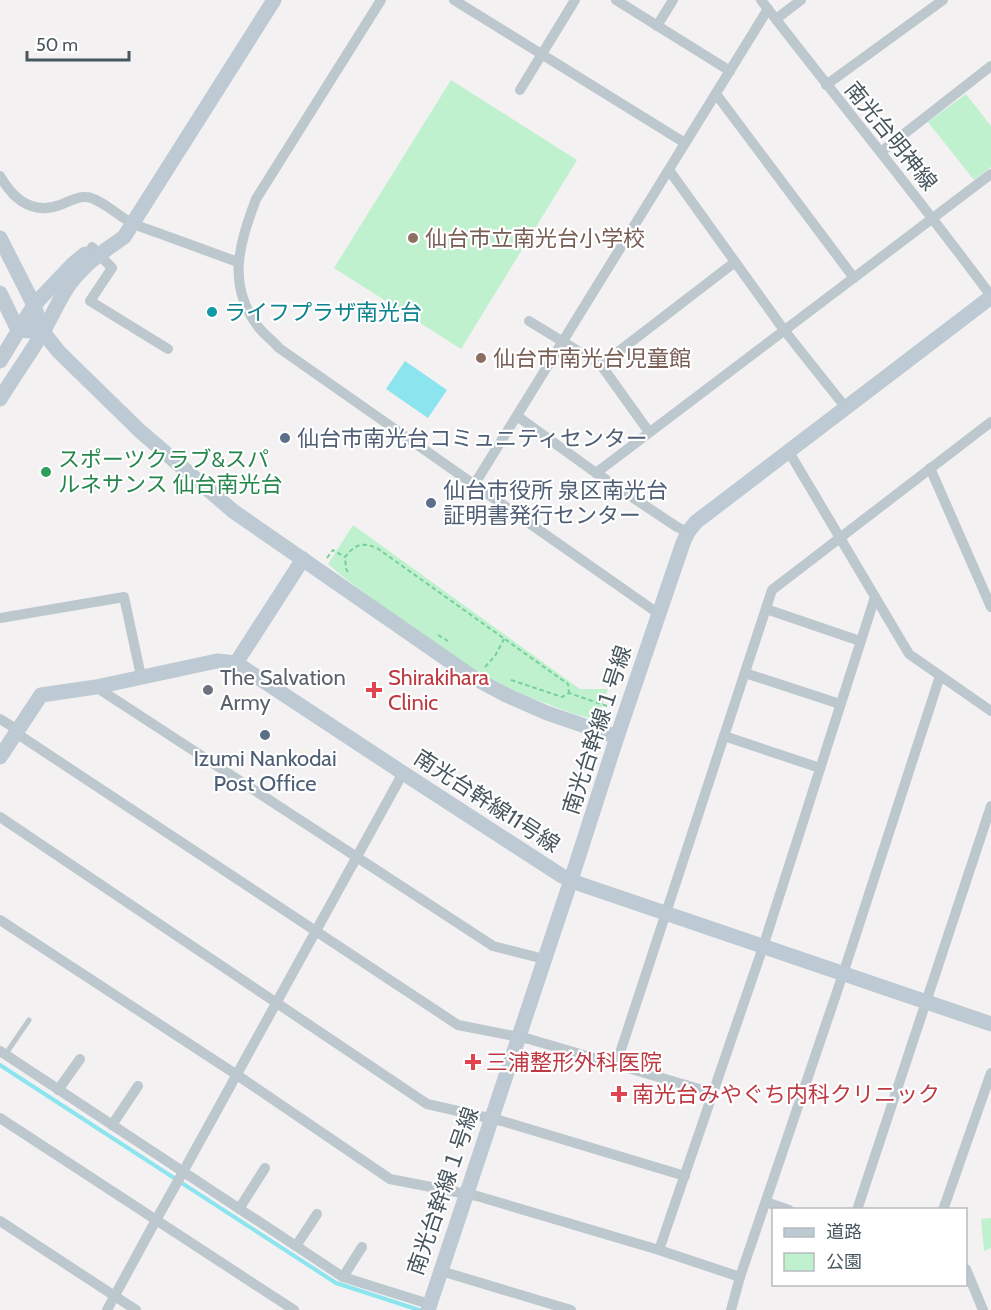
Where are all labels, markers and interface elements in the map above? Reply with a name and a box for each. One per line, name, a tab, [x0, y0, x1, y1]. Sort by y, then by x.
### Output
scale bar	[27, 24, 129, 62]
text: 50 m	[36, 34, 78, 56]
street label: 南光台明神線	[839, 76, 943, 196]
place label: 仙台市立南光台小学校	[425, 225, 645, 252]
marker: 仙台市立南光台小学校	[406, 231, 420, 245]
place label: ライフプラザ南光台	[224, 299, 422, 326]
marker: ライフプラザ南光台	[205, 305, 219, 319]
place label: 仙台市南光台児童館	[493, 345, 691, 372]
marker: 仙台市南光台児童館	[474, 351, 488, 365]
place label: 仙台市南光台コミュニティセンター	[297, 425, 648, 452]
marker: 仙台市南光台コミュニティセンター	[278, 431, 292, 445]
place label: スポーツクラブ&スパ ルネサンス 仙台南光台	[58, 446, 283, 498]
marker: スポーツクラブ&スパ ルネサンス 仙台南光台	[39, 465, 53, 479]
place label: 仙台市役所 泉区南光台 証明書発行センター	[443, 477, 668, 529]
marker: 仙台市役所 泉区南光台 証明書発行センター	[424, 496, 438, 510]
street label: 南光台幹線１号線	[557, 642, 637, 818]
place label: The Salvation Army	[220, 664, 346, 716]
place label: Shirakihara Clinic	[388, 664, 489, 716]
marker: Shirakihara Clinic	[365, 681, 383, 699]
marker: The Salvation Army	[201, 683, 215, 697]
marker: Izumi Nankodai Post Office	[258, 728, 272, 742]
street label: 南光台幹線11号線	[409, 744, 565, 858]
place label: Izumi Nankodai Post Office	[193, 745, 337, 797]
place label: 三浦整形外科医院	[486, 1049, 662, 1076]
marker: 三浦整形外科医院	[464, 1053, 482, 1071]
place label: 南光台みやぐち内科クリニック	[632, 1081, 940, 1108]
marker: 南光台みやぐち内科クリニック	[610, 1085, 628, 1103]
street label: 南光台幹線１号線	[402, 1103, 484, 1279]
legend	[772, 1208, 967, 1286]
text: 道路	[826, 1221, 862, 1243]
text: 公園	[826, 1251, 862, 1273]

